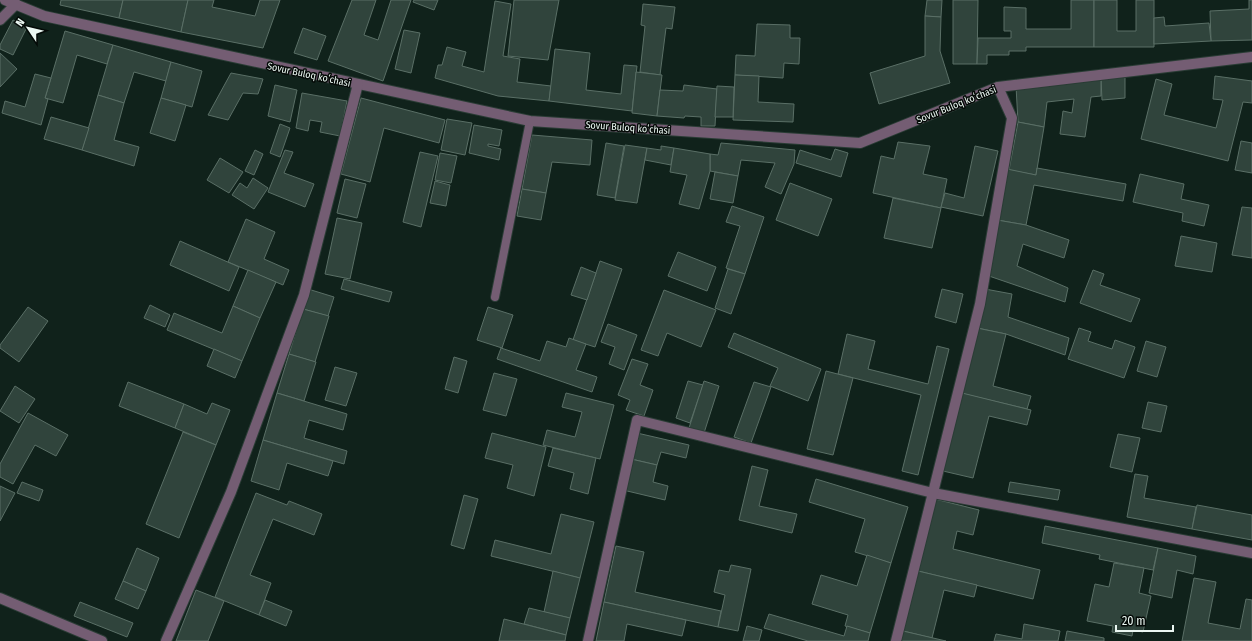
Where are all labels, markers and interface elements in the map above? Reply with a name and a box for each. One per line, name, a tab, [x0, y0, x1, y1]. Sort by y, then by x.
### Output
north arrow	[8, 8, 48, 48]
text: N	[13, 16, 27, 29]
street label: Sovur Buloq koʻchasi	[266, 59, 352, 90]
street label: Sovur Buloq koʻchasi	[914, 83, 998, 126]
street label: Sovur Buloq koʻchasi	[585, 118, 671, 137]
scale bar	[1116, 607, 1173, 633]
text: 20 m	[1122, 614, 1146, 628]

